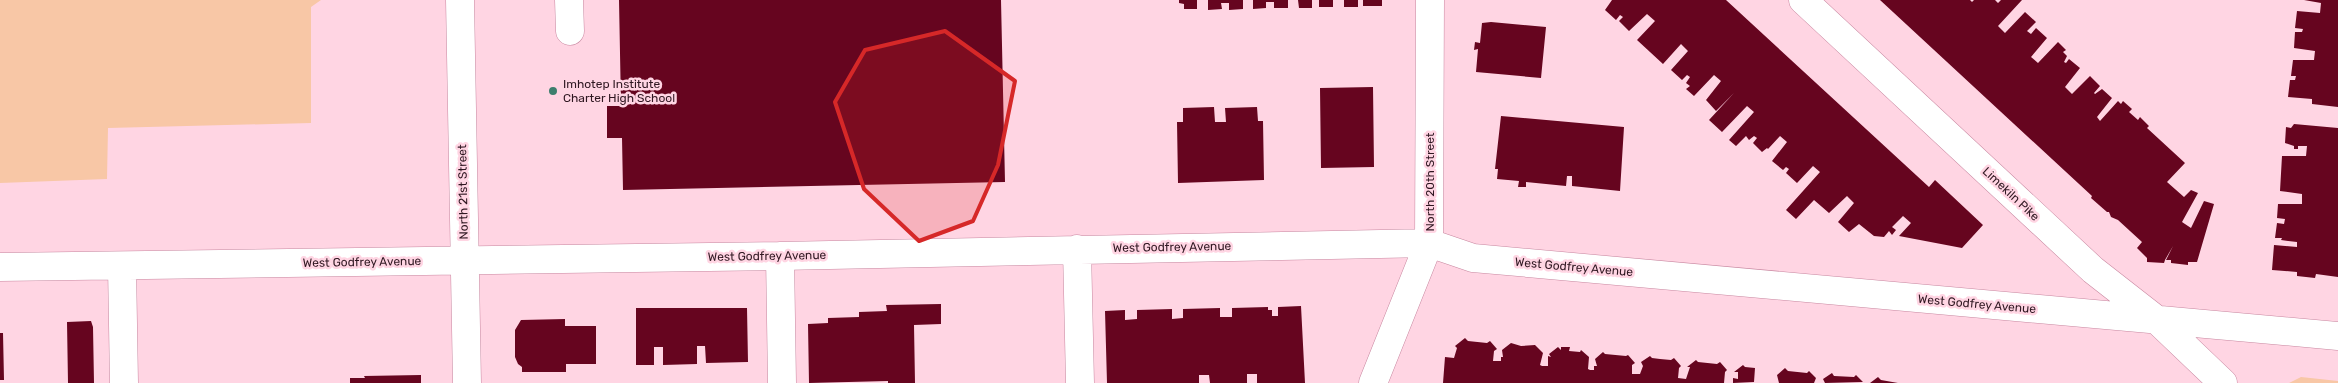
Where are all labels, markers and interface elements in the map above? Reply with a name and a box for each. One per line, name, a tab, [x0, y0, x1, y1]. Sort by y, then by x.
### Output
place label: Imhotep Institute Charter High School	[563, 77, 675, 105]
marker: Imhotep Institute Charter High School	[547, 85, 559, 97]
street label: North 20th Street	[1423, 132, 1437, 232]
street label: North 21st Street	[455, 144, 471, 240]
street label: Limekiln Pike	[1980, 164, 2042, 224]
street label: West Godfrey Avenue	[1113, 239, 1232, 255]
street label: West Godfrey Avenue	[708, 248, 827, 264]
street label: West Godfrey Avenue	[303, 254, 422, 270]
street label: West Godfrey Avenue	[1514, 255, 1634, 279]
street label: West Godfrey Avenue	[1917, 292, 2037, 316]

